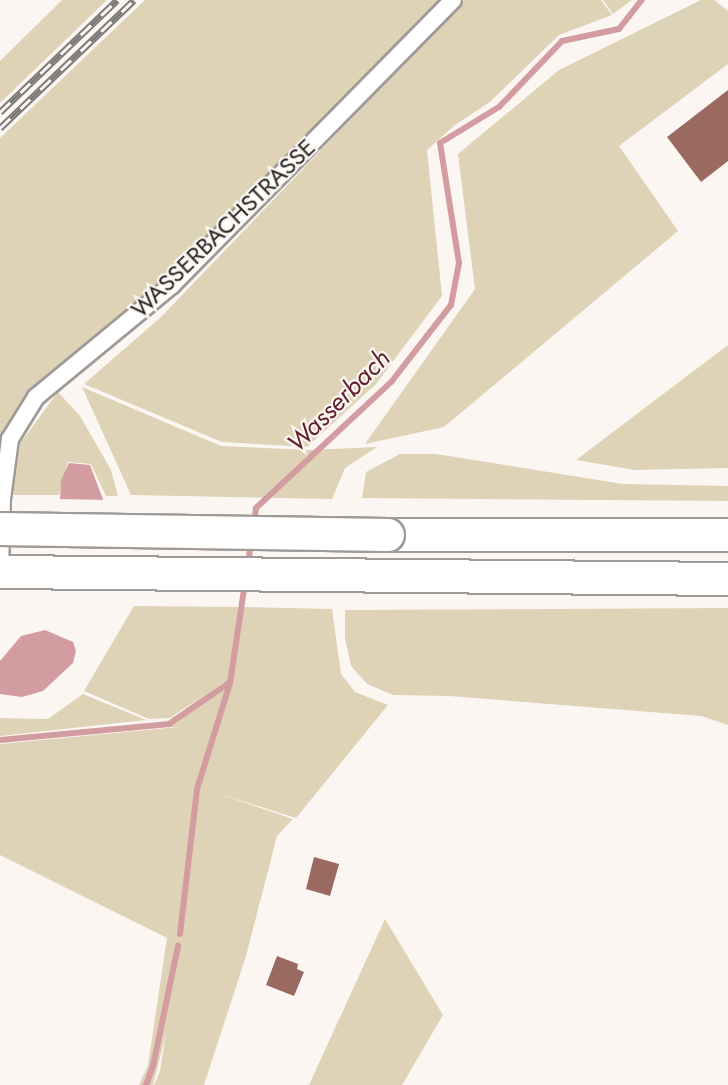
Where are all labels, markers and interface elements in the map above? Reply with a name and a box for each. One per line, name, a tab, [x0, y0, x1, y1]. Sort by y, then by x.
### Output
street label: WASSERBACHSTRASSE	[125, 133, 321, 323]
water label: Wasserbach	[281, 343, 397, 459]

